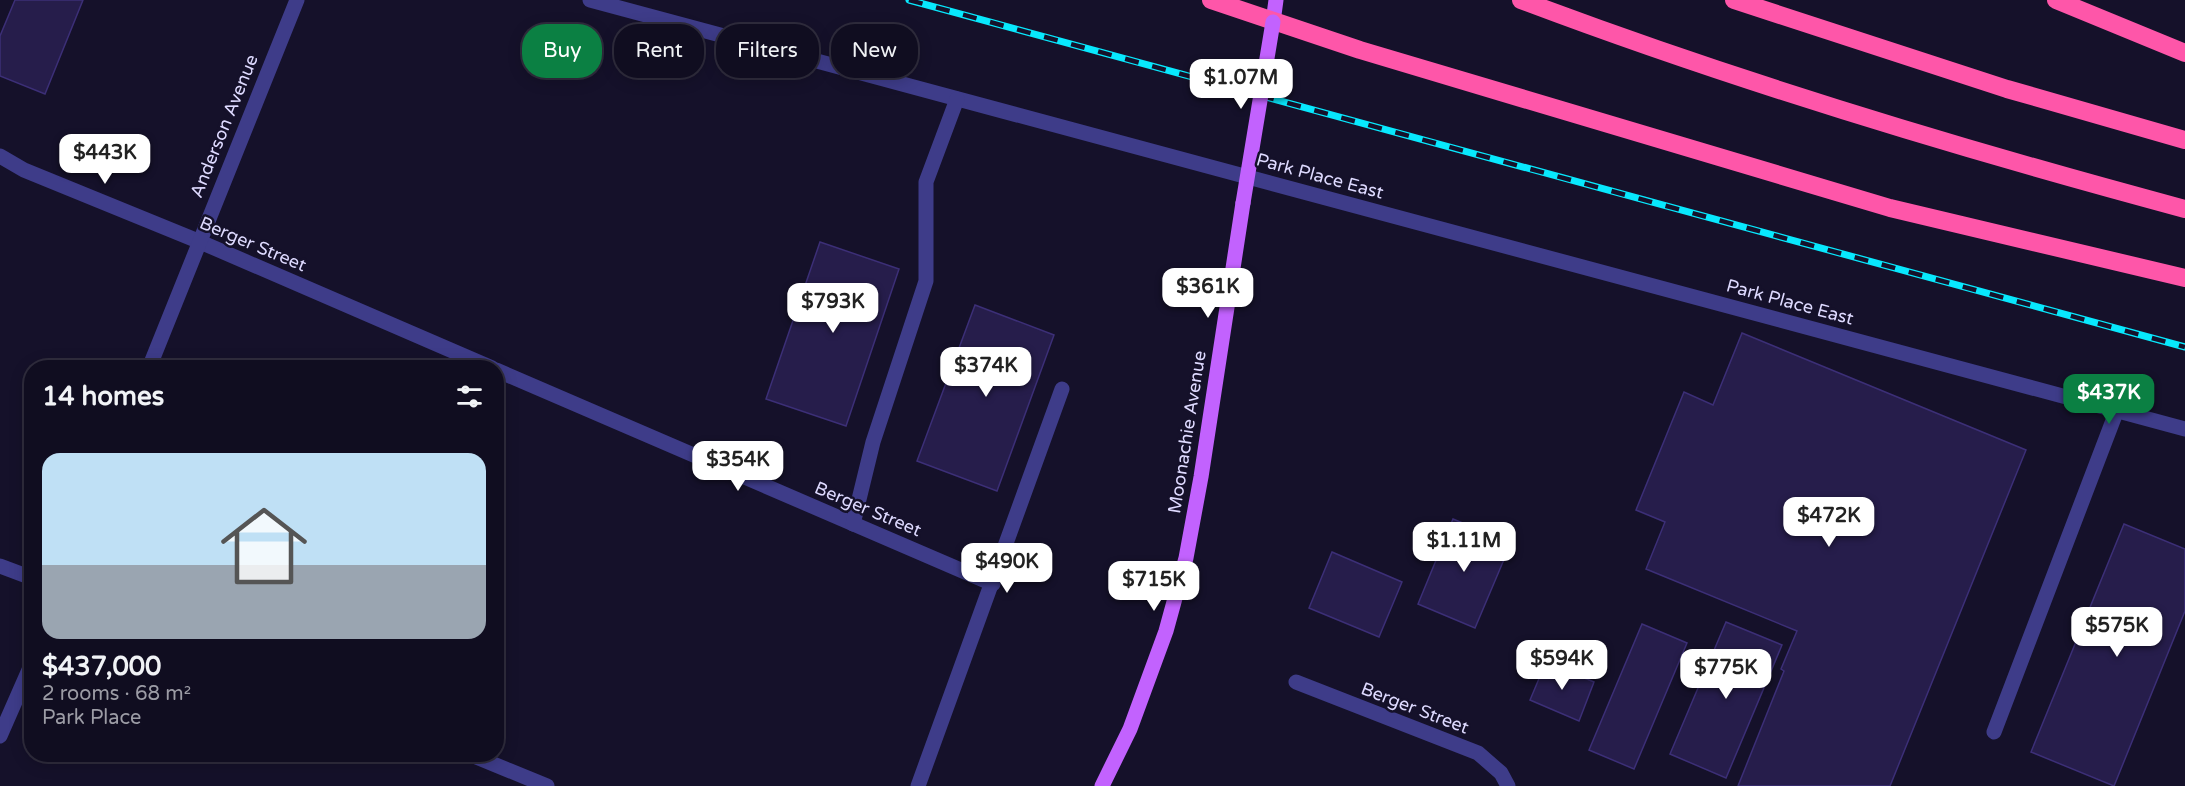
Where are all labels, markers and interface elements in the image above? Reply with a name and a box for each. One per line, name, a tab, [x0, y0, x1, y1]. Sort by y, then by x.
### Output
chip: Buy	[522, 24, 602, 78]
chip: Rent	[614, 24, 704, 78]
chip: Filters	[716, 24, 819, 78]
chip: New	[831, 24, 918, 78]
street label: Anderson Avenue	[185, 51, 263, 201]
pin: $1.07M	[1192, 59, 1290, 110]
text: $1.07M	[1204, 66, 1278, 90]
pin: $443K	[63, 134, 147, 185]
text: $443K	[73, 141, 137, 165]
street label: Park Place East	[1254, 148, 1386, 204]
street label: Berger Street	[196, 212, 310, 276]
pin: $361K	[1166, 268, 1250, 319]
street label: Park Place East	[1724, 274, 1856, 330]
text: $361K	[1176, 275, 1240, 299]
pin: $793K	[791, 283, 875, 334]
text: $793K	[801, 290, 865, 314]
pin: $374K	[944, 347, 1028, 398]
street label: Moonachie Avenue	[1163, 349, 1211, 515]
text: $374K	[954, 354, 1018, 378]
pin: $437K	[2067, 374, 2151, 425]
icon: filters	[453, 380, 486, 413]
text: 14 homes	[42, 381, 164, 412]
text: $437K	[2077, 381, 2141, 405]
pin: $354K	[696, 441, 780, 492]
text: $354K	[706, 448, 770, 472]
street label: Berger Street	[811, 477, 925, 541]
icon: home	[210, 492, 318, 600]
pin: $472K	[1787, 497, 1871, 548]
text: $472K	[1797, 504, 1861, 528]
pin: $1.11M	[1415, 522, 1513, 573]
text: $1.11M	[1427, 529, 1501, 553]
pin: $490K	[965, 543, 1049, 594]
text: $490K	[975, 550, 1039, 574]
pin: $715K	[1112, 561, 1196, 612]
text: $715K	[1122, 568, 1186, 592]
pin: $575K	[2075, 607, 2159, 658]
text: $575K	[2085, 614, 2149, 638]
pin: $594K	[1520, 640, 1604, 691]
text: $594K	[1530, 647, 1594, 671]
pin: $775K	[1684, 649, 1768, 700]
text: $437,000	[42, 651, 161, 682]
text: $775K	[1694, 656, 1758, 680]
street label: Berger Street	[1358, 677, 1472, 739]
text: 2 rooms · 68 m²	[42, 682, 191, 706]
text: Park Place	[42, 706, 141, 730]

